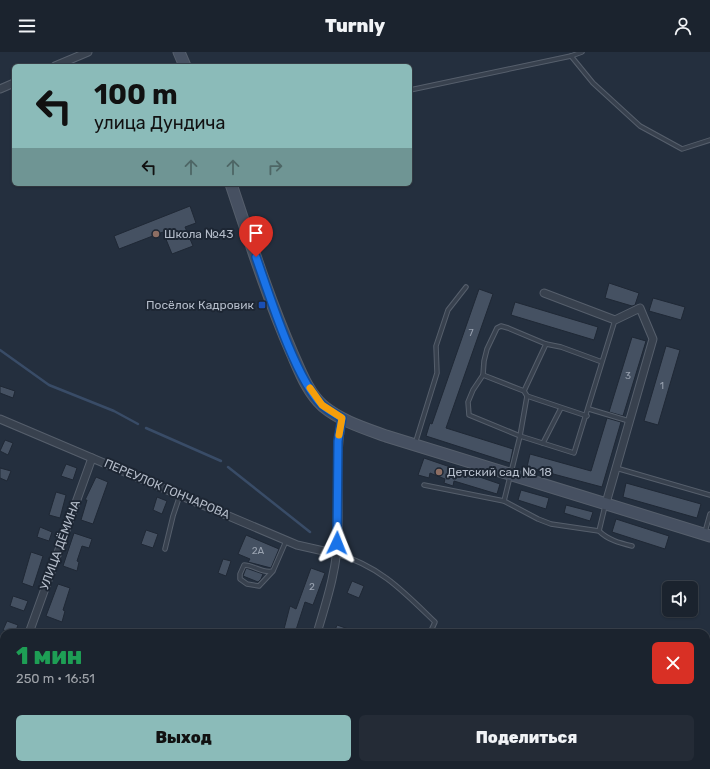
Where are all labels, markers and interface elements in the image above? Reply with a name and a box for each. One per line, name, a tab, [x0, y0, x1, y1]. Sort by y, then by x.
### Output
icon: menu	[16, 15, 38, 37]
text: Turnly	[325, 15, 385, 37]
icon: person	[672, 15, 694, 37]
text: 100 m	[94, 78, 178, 111]
icon: left	[28, 80, 80, 132]
text: улица Дундича	[94, 112, 225, 134]
icon: left	[138, 156, 160, 178]
icon: ahead	[180, 156, 202, 178]
icon: ahead	[222, 156, 244, 178]
icon: right	[264, 156, 286, 178]
pin	[239, 216, 273, 257]
icon: arrive	[245, 222, 267, 244]
place label: Школа №43	[164, 227, 234, 241]
marker: Школа №43	[151, 229, 161, 239]
place label: Посёлок Кадровик	[146, 298, 255, 312]
marker: Посёлок Кадровик	[257, 300, 267, 310]
house number: 7	[468, 327, 474, 339]
house number: 3	[625, 370, 631, 382]
house number: 1	[660, 380, 664, 392]
street label: ПЕРЕУЛОК ГОНЧАРОВА	[102, 456, 232, 522]
place label: Детский сад № 18	[447, 465, 552, 479]
marker: Детский сад № 18	[434, 467, 444, 477]
street label: УЛИЦА ДЁМИНА	[37, 498, 83, 592]
position arrow	[316, 522, 358, 564]
house number: 2А	[252, 545, 265, 557]
house number: 2	[309, 581, 315, 593]
map controls	[662, 581, 698, 617]
button: sound	[662, 581, 698, 617]
text: 1 мин	[16, 642, 82, 670]
button: close	[652, 642, 694, 684]
text: 250 m · 16:51	[16, 671, 95, 686]
button: Выход	[16, 715, 351, 761]
button: Поделиться	[359, 715, 694, 761]

